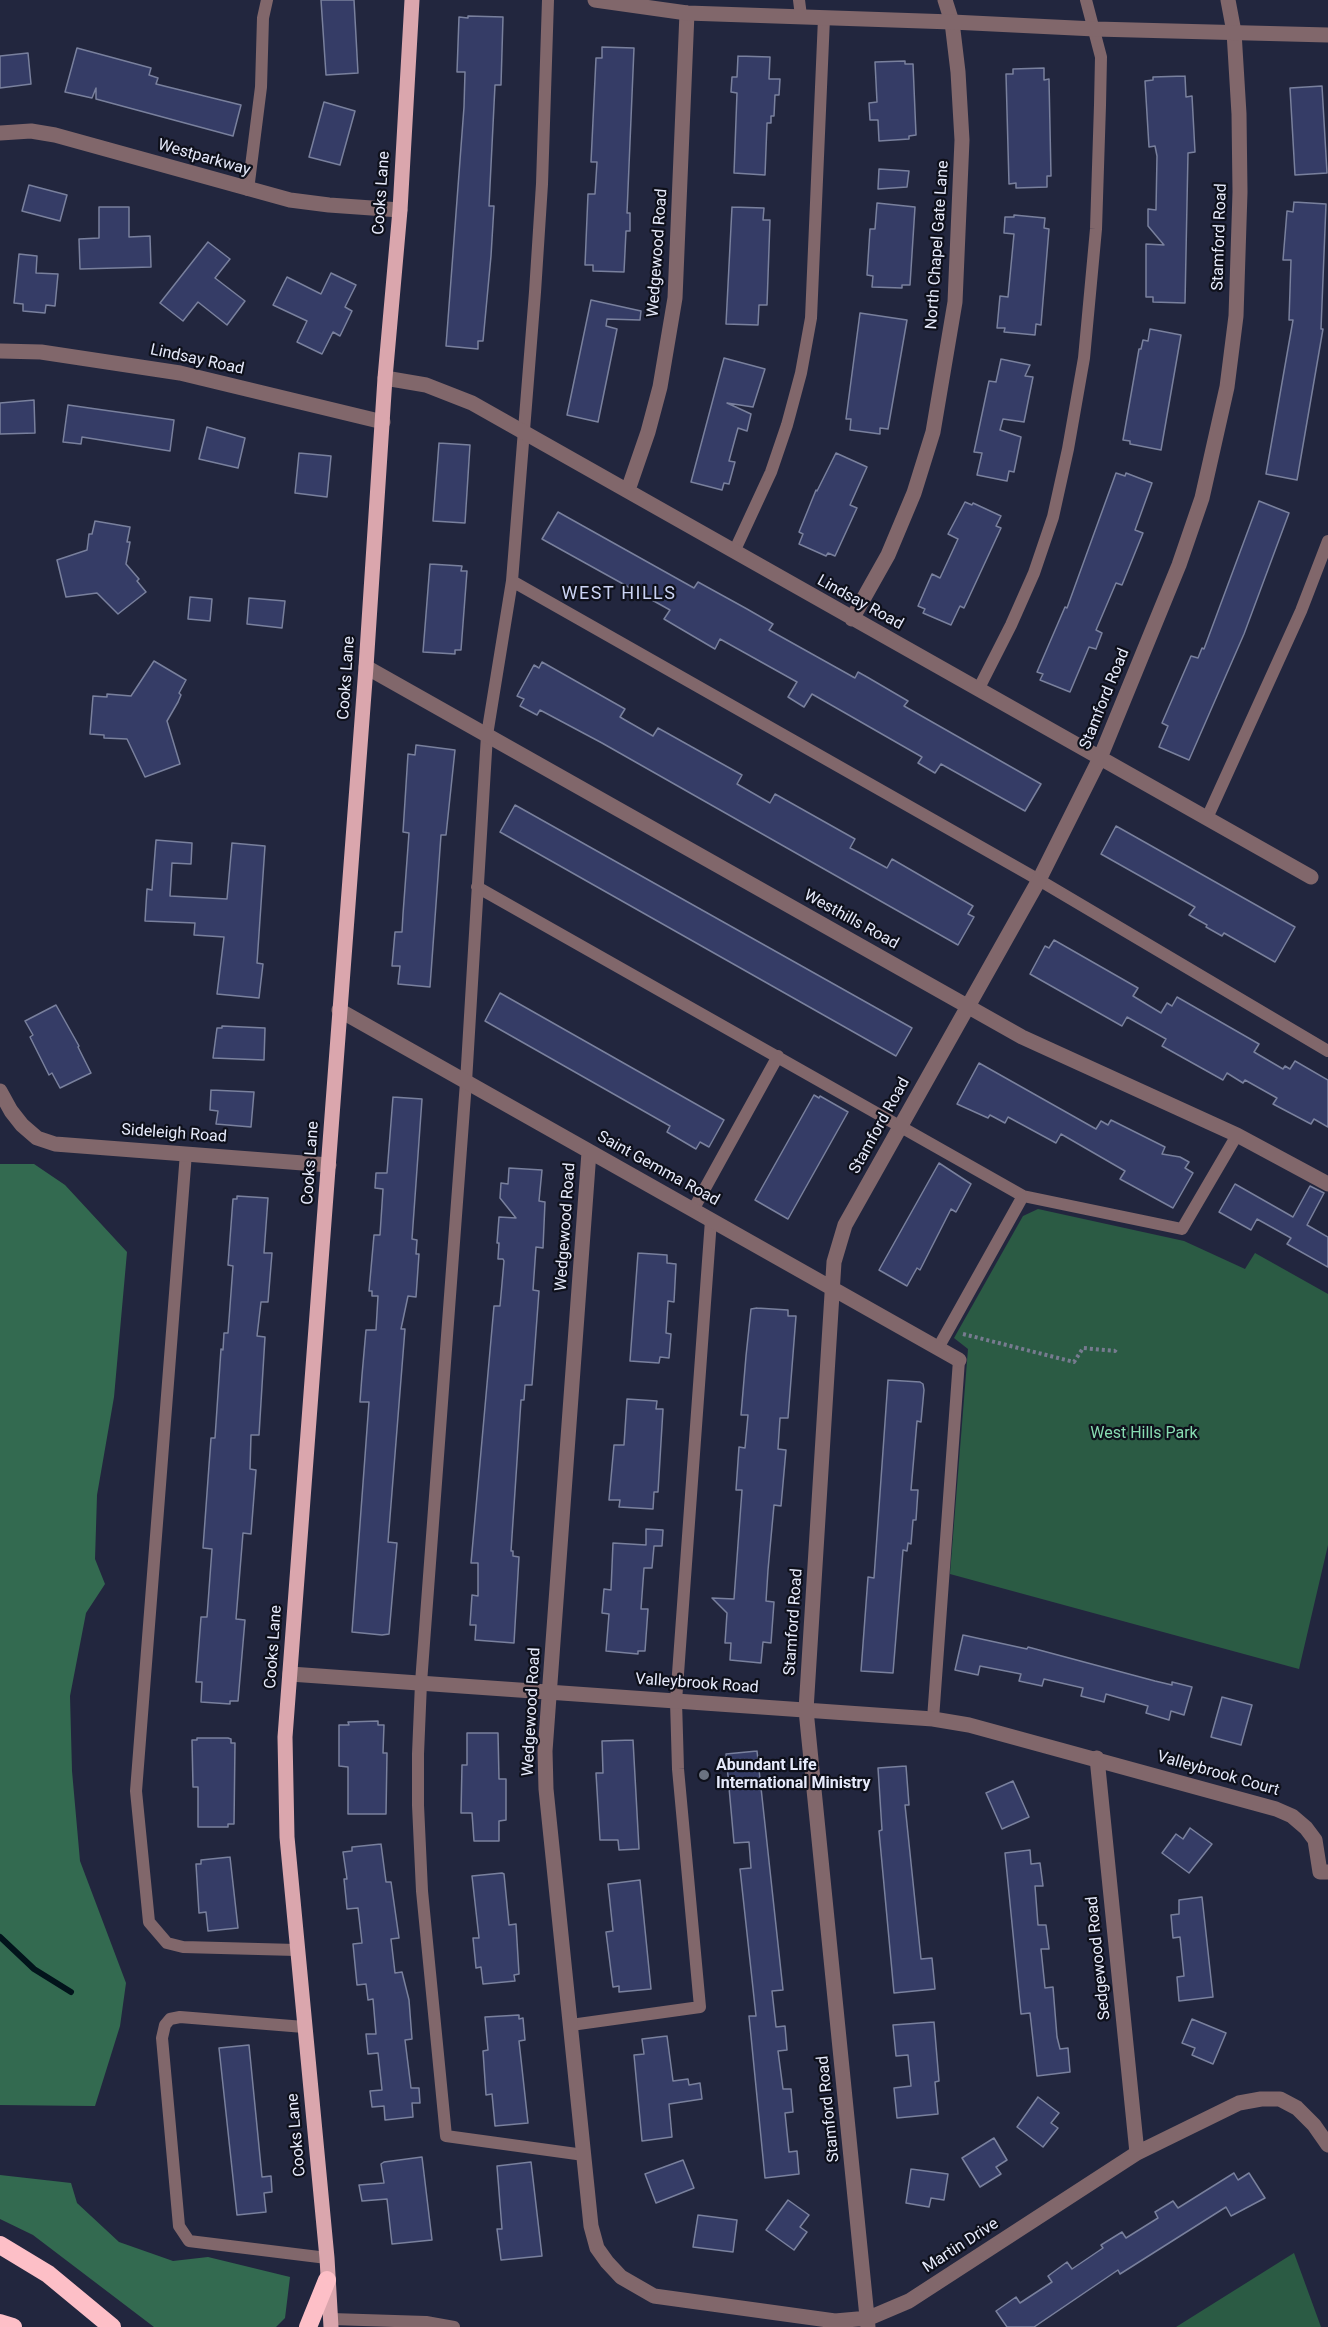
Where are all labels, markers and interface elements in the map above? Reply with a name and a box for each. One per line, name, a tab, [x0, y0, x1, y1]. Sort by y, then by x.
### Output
street label: Westparkway	[156, 136, 252, 180]
street label: Cooks Lane	[370, 151, 394, 235]
street label: North Chapel Gate Lane	[923, 160, 953, 330]
street label: Stamford Road	[1209, 183, 1231, 291]
street label: Wedgewood Road	[644, 188, 672, 318]
street label: Lindsay Road	[148, 341, 246, 379]
street label: Lindsay Road	[814, 571, 906, 635]
district label: WEST HILLS	[562, 583, 676, 605]
street label: Cooks Lane	[335, 636, 359, 720]
street label: Stamford Road	[1076, 646, 1134, 752]
street label: Westhills Road	[800, 886, 902, 954]
street label: Stamford Road	[846, 1074, 914, 1178]
street label: Sideleigh Road	[121, 1121, 227, 1147]
street label: Cooks Lane	[299, 1121, 323, 1205]
street label: Saint Gemma Road	[593, 1127, 723, 1211]
street label: Wedgewood Road	[552, 1162, 580, 1292]
park label: West Hills Park	[1090, 1424, 1198, 1444]
street label: Stamford Road	[781, 1568, 807, 1676]
street label: Cooks Lane	[262, 1605, 286, 1689]
street label: Wedgewood Road	[519, 1647, 545, 1777]
street label: Valleybrook Road	[635, 1670, 759, 1698]
street label: Valleybrook Court	[1155, 1747, 1281, 1801]
place label: Abundant Life International Ministry	[716, 1756, 871, 1794]
marker: Abundant Life International Ministry	[697, 1768, 711, 1782]
street label: Sedgewood Road	[1083, 1895, 1115, 2021]
street label: Stamford Road	[814, 2055, 844, 2163]
street label: Cooks Lane	[284, 2093, 310, 2177]
street label: Martin Drive	[920, 2214, 1002, 2278]

